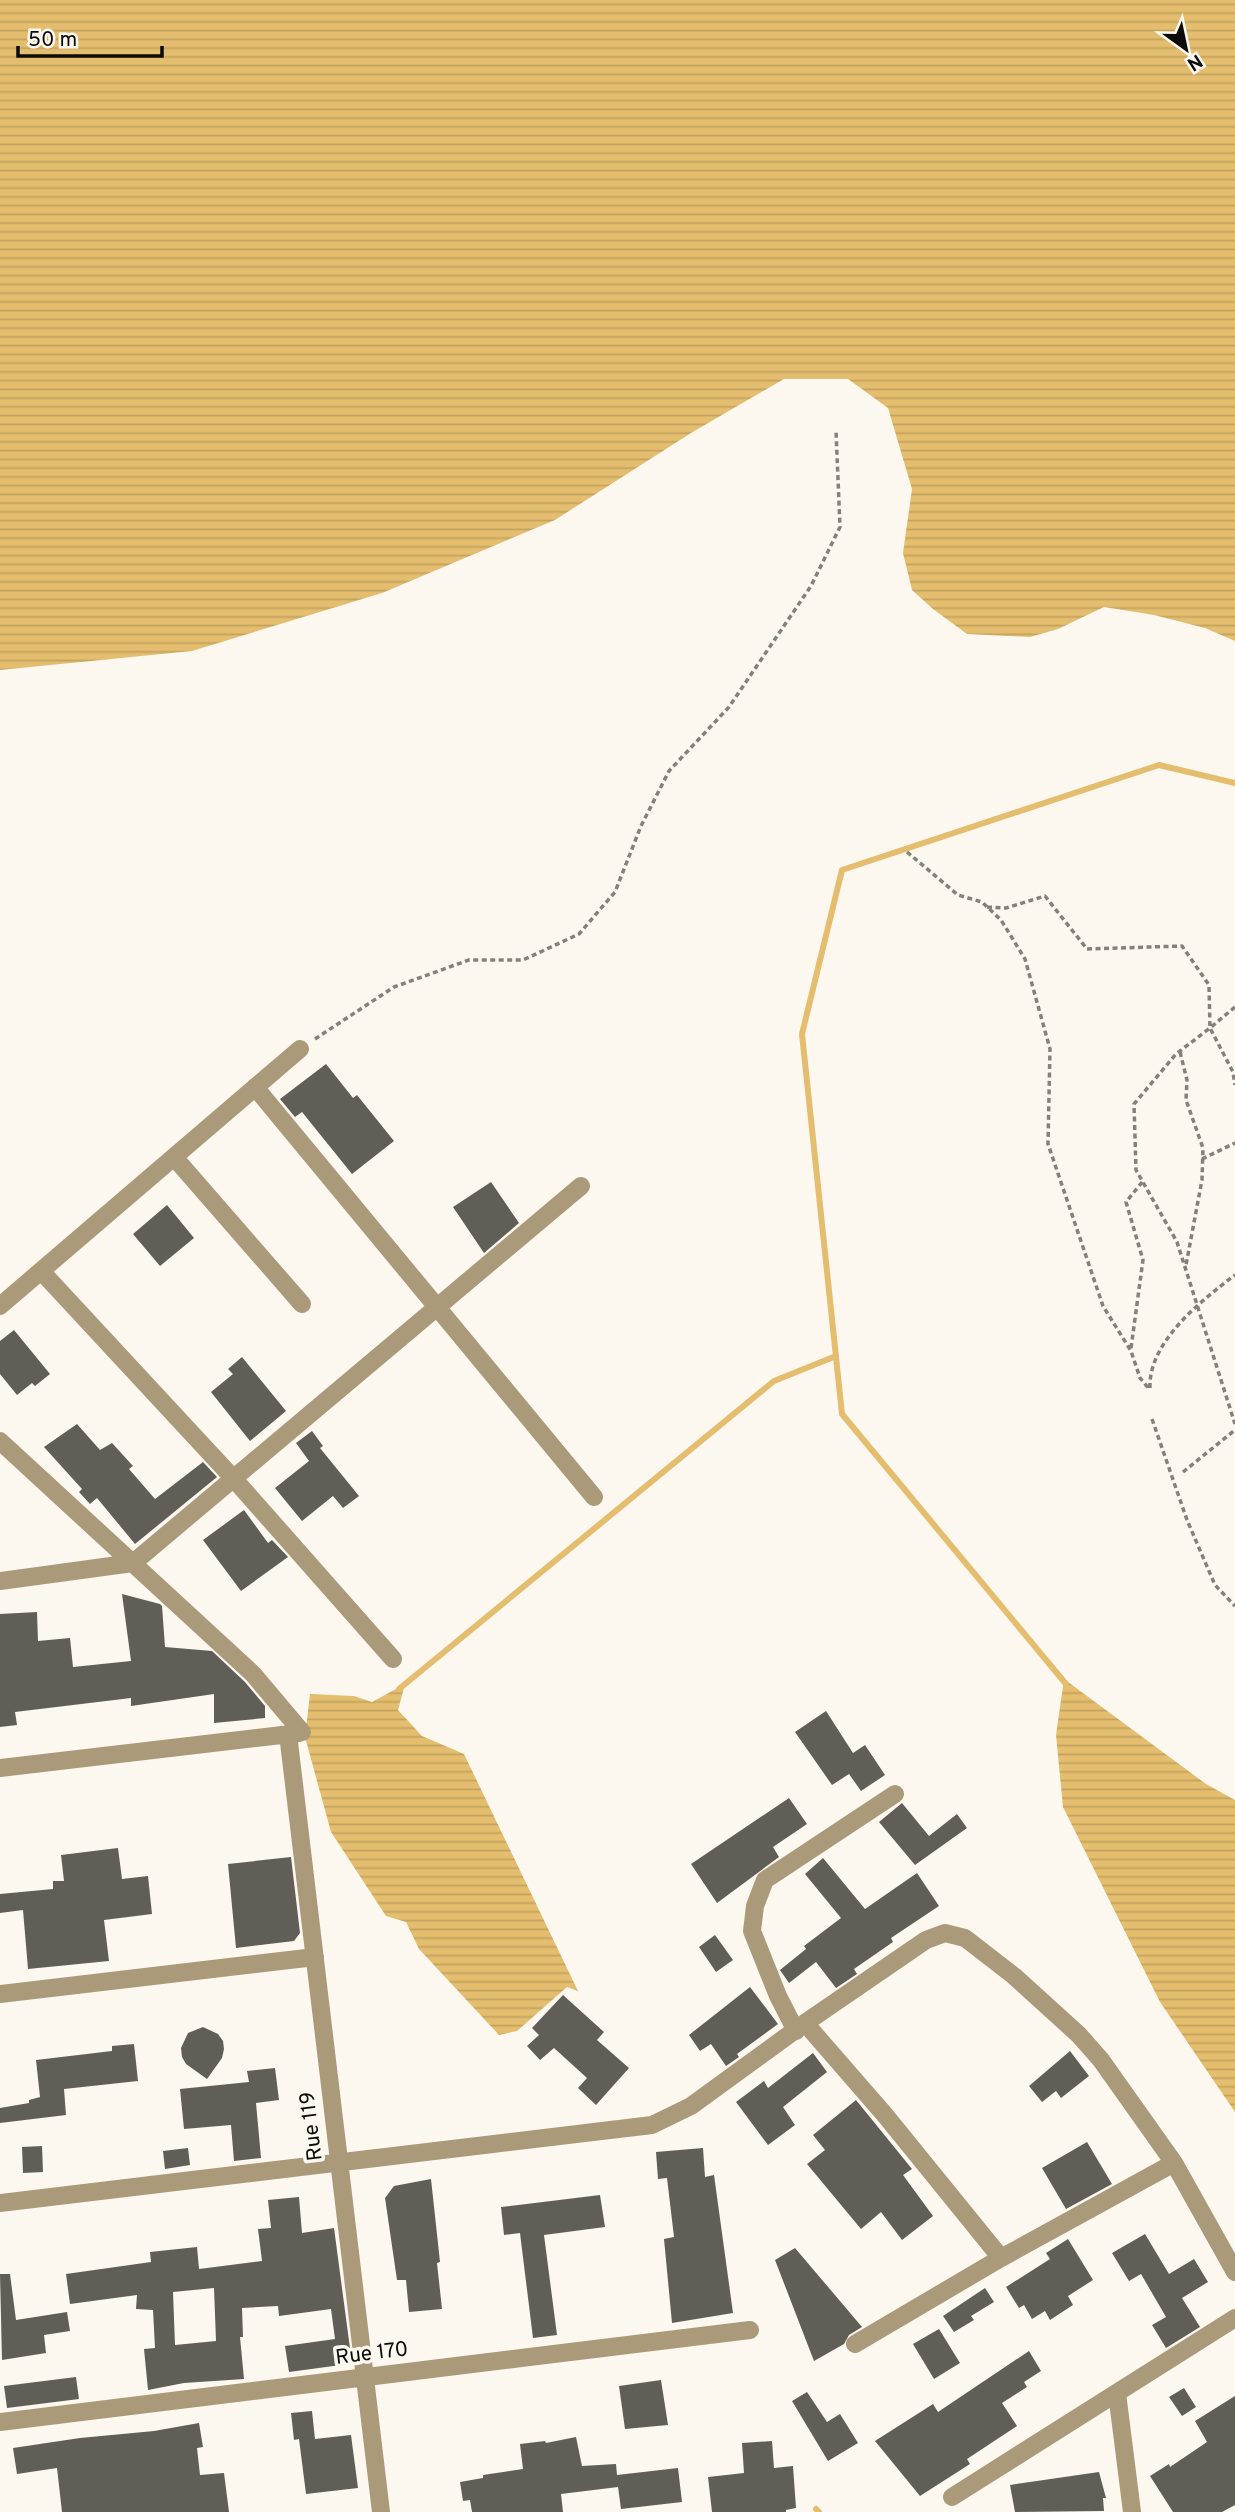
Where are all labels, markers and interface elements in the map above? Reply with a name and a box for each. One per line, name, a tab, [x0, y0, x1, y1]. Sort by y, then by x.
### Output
scale bar	[18, 14, 161, 58]
north arrow	[1151, 14, 1221, 84]
text: 50 m	[28, 27, 77, 54]
text: N	[1182, 48, 1206, 75]
street label: Rue 119	[294, 2090, 330, 2162]
street label: Rue 170	[334, 2336, 410, 2372]

